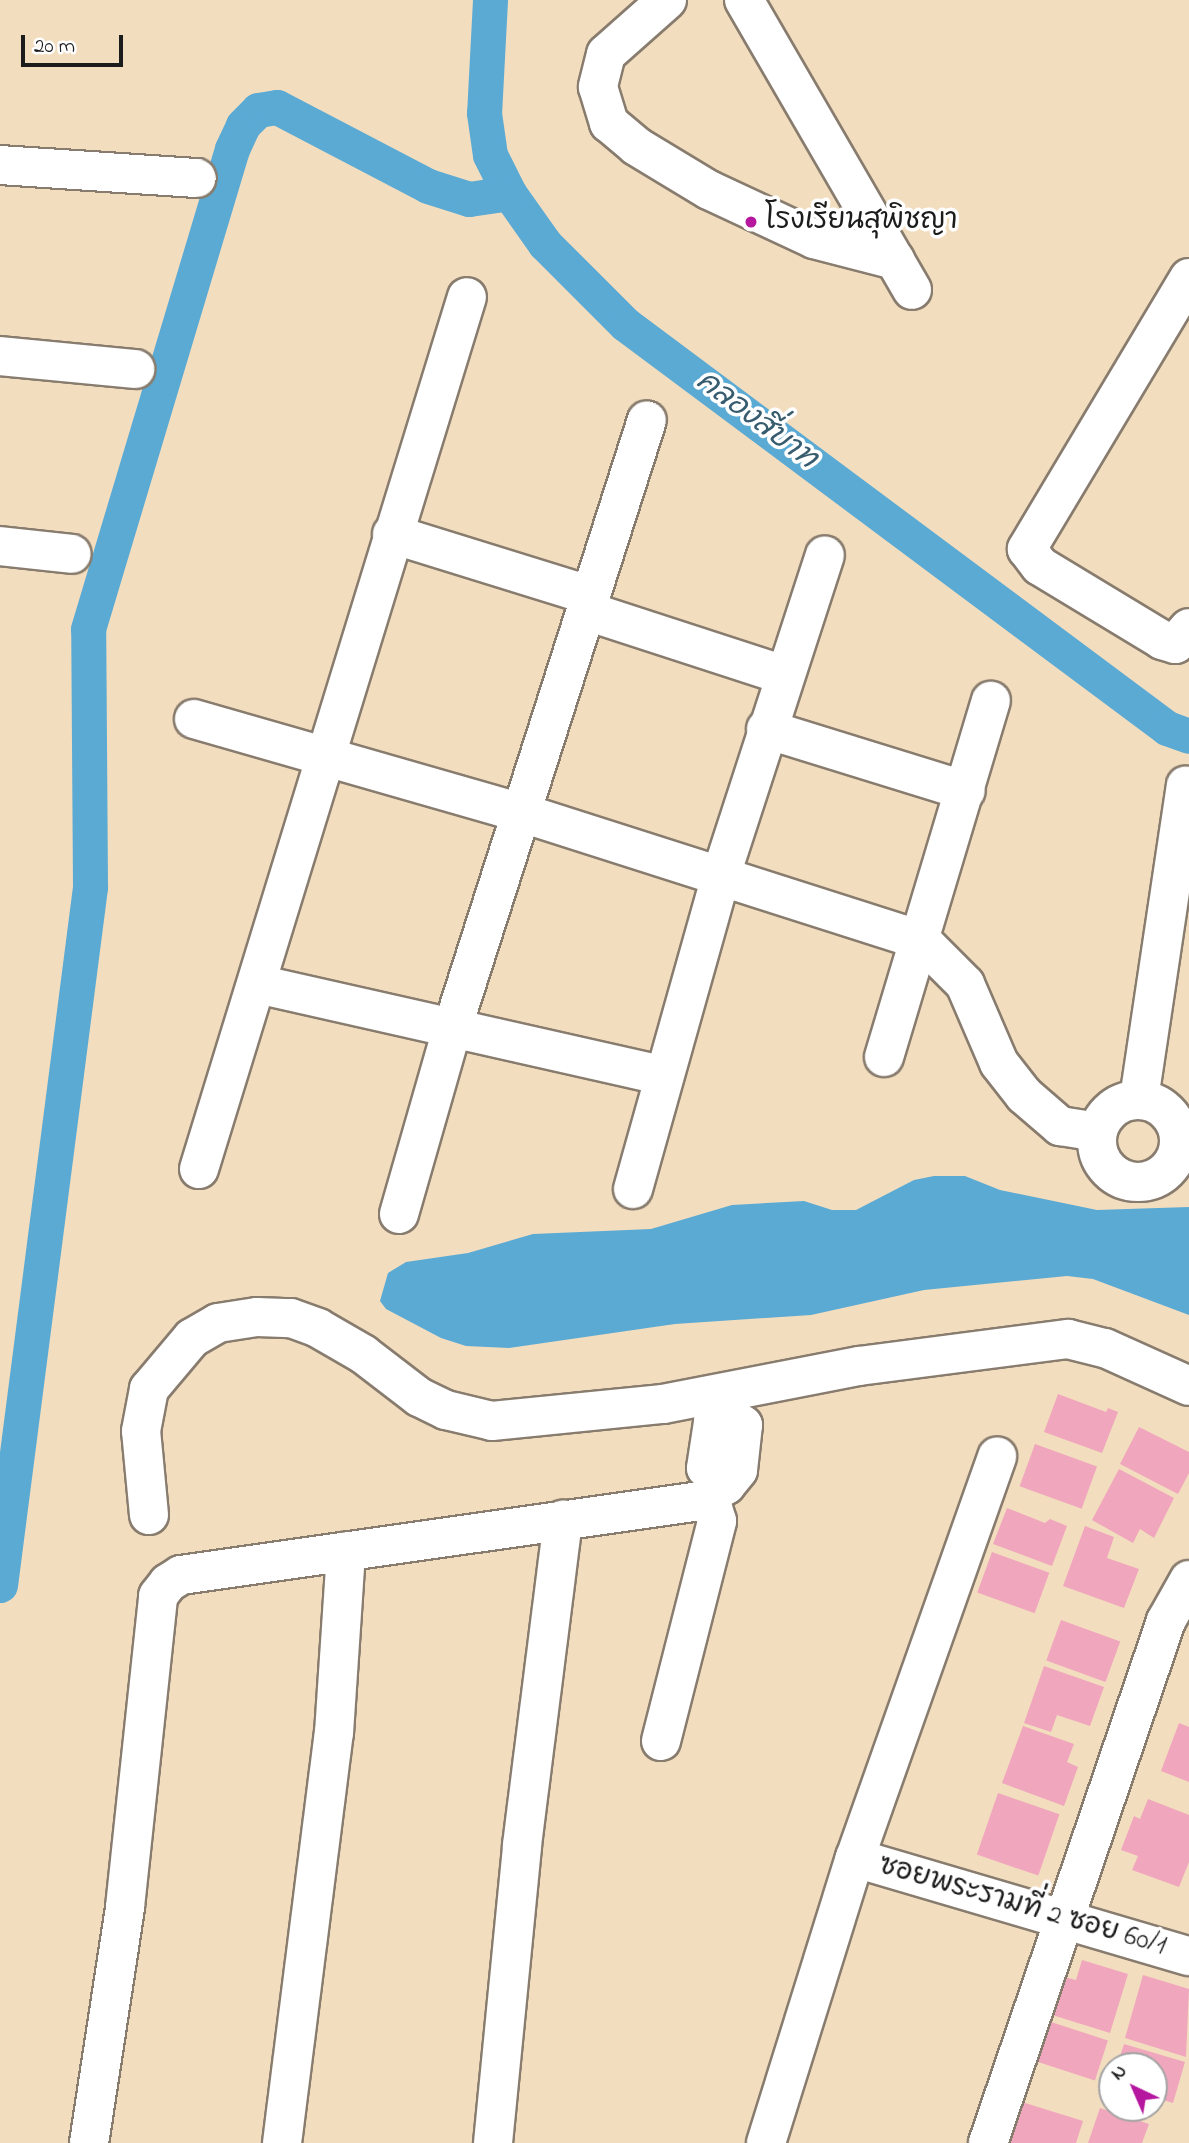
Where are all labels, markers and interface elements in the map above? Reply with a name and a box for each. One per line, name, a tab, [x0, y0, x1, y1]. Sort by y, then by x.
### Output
scale bar	[24, 21, 126, 65]
text: 20 m	[34, 32, 75, 62]
place label: โรงเรียนสุพิชญา	[765, 205, 958, 239]
marker: โรงเรียนสุพิชญา	[743, 214, 759, 230]
water label: คลองสี่บาท	[688, 364, 824, 478]
street label: ซอยพระรามที่ 2 ซอย 60/1	[874, 1850, 1170, 1964]
north arrow	[1098, 2052, 1168, 2122]
text: N	[1105, 2059, 1133, 2087]

